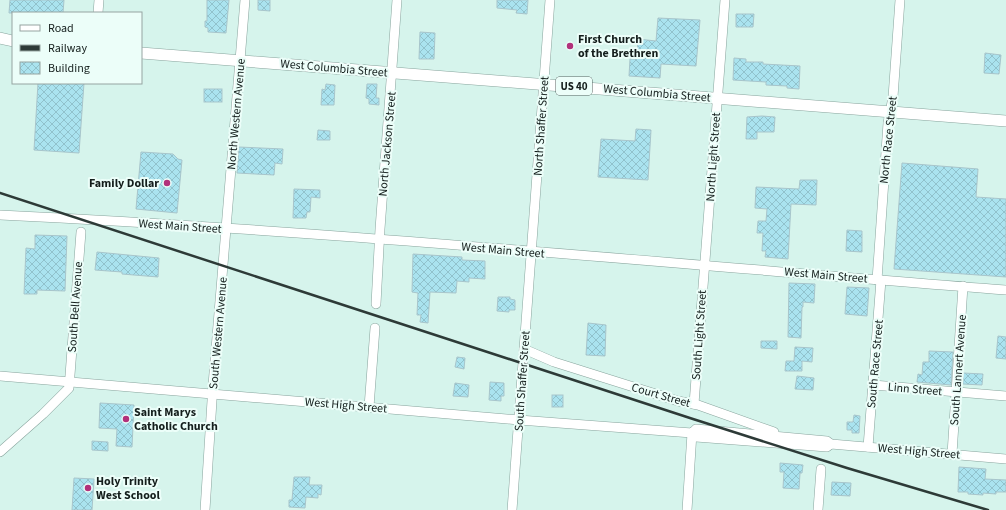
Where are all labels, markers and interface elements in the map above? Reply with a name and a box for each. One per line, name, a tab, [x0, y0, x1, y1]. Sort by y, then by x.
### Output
legend	[12, 12, 142, 84]
text: Road	[48, 20, 74, 37]
place label: First Church of the Brethren	[578, 31, 658, 62]
text: Railway	[48, 40, 87, 57]
marker: First Church of the Brethren	[565, 41, 575, 51]
street label: West Columbia Street	[280, 55, 388, 82]
street label: North Western Avenue	[223, 58, 250, 170]
text: Building	[48, 60, 90, 77]
street label: North Shaffer Street	[530, 76, 553, 176]
road number: US 40	[556, 77, 592, 95]
street label: West Columbia Street	[603, 80, 711, 107]
street label: North Jackson Street	[374, 91, 401, 197]
street label: North Race Street	[875, 95, 902, 185]
street label: North Light Street	[702, 112, 725, 202]
place label: Family Dollar	[89, 175, 159, 192]
marker: Family Dollar	[162, 178, 172, 188]
street label: West Main Street	[138, 215, 222, 238]
street label: West Main Street	[461, 238, 545, 263]
street label: South Bell Avenue	[64, 261, 87, 353]
street label: West Main Street	[784, 263, 868, 288]
street label: South Western Avenue	[205, 276, 232, 390]
street label: South Light Street	[688, 289, 711, 381]
street label: South Lannert Avenue	[946, 314, 971, 426]
street label: South Race Street	[863, 319, 888, 409]
street label: South Shaffer Street	[511, 330, 534, 432]
street label: Court Street	[629, 379, 692, 412]
street label: Linn Street	[887, 379, 943, 400]
street label: West High Street	[304, 393, 388, 418]
place label: Saint Marys Catholic Church	[134, 404, 218, 435]
marker: Saint Marys Catholic Church	[121, 414, 131, 424]
street label: West High Street	[877, 439, 961, 464]
place label: Holy Trinity West School	[96, 473, 161, 504]
marker: Holy Trinity West School	[83, 483, 93, 493]

